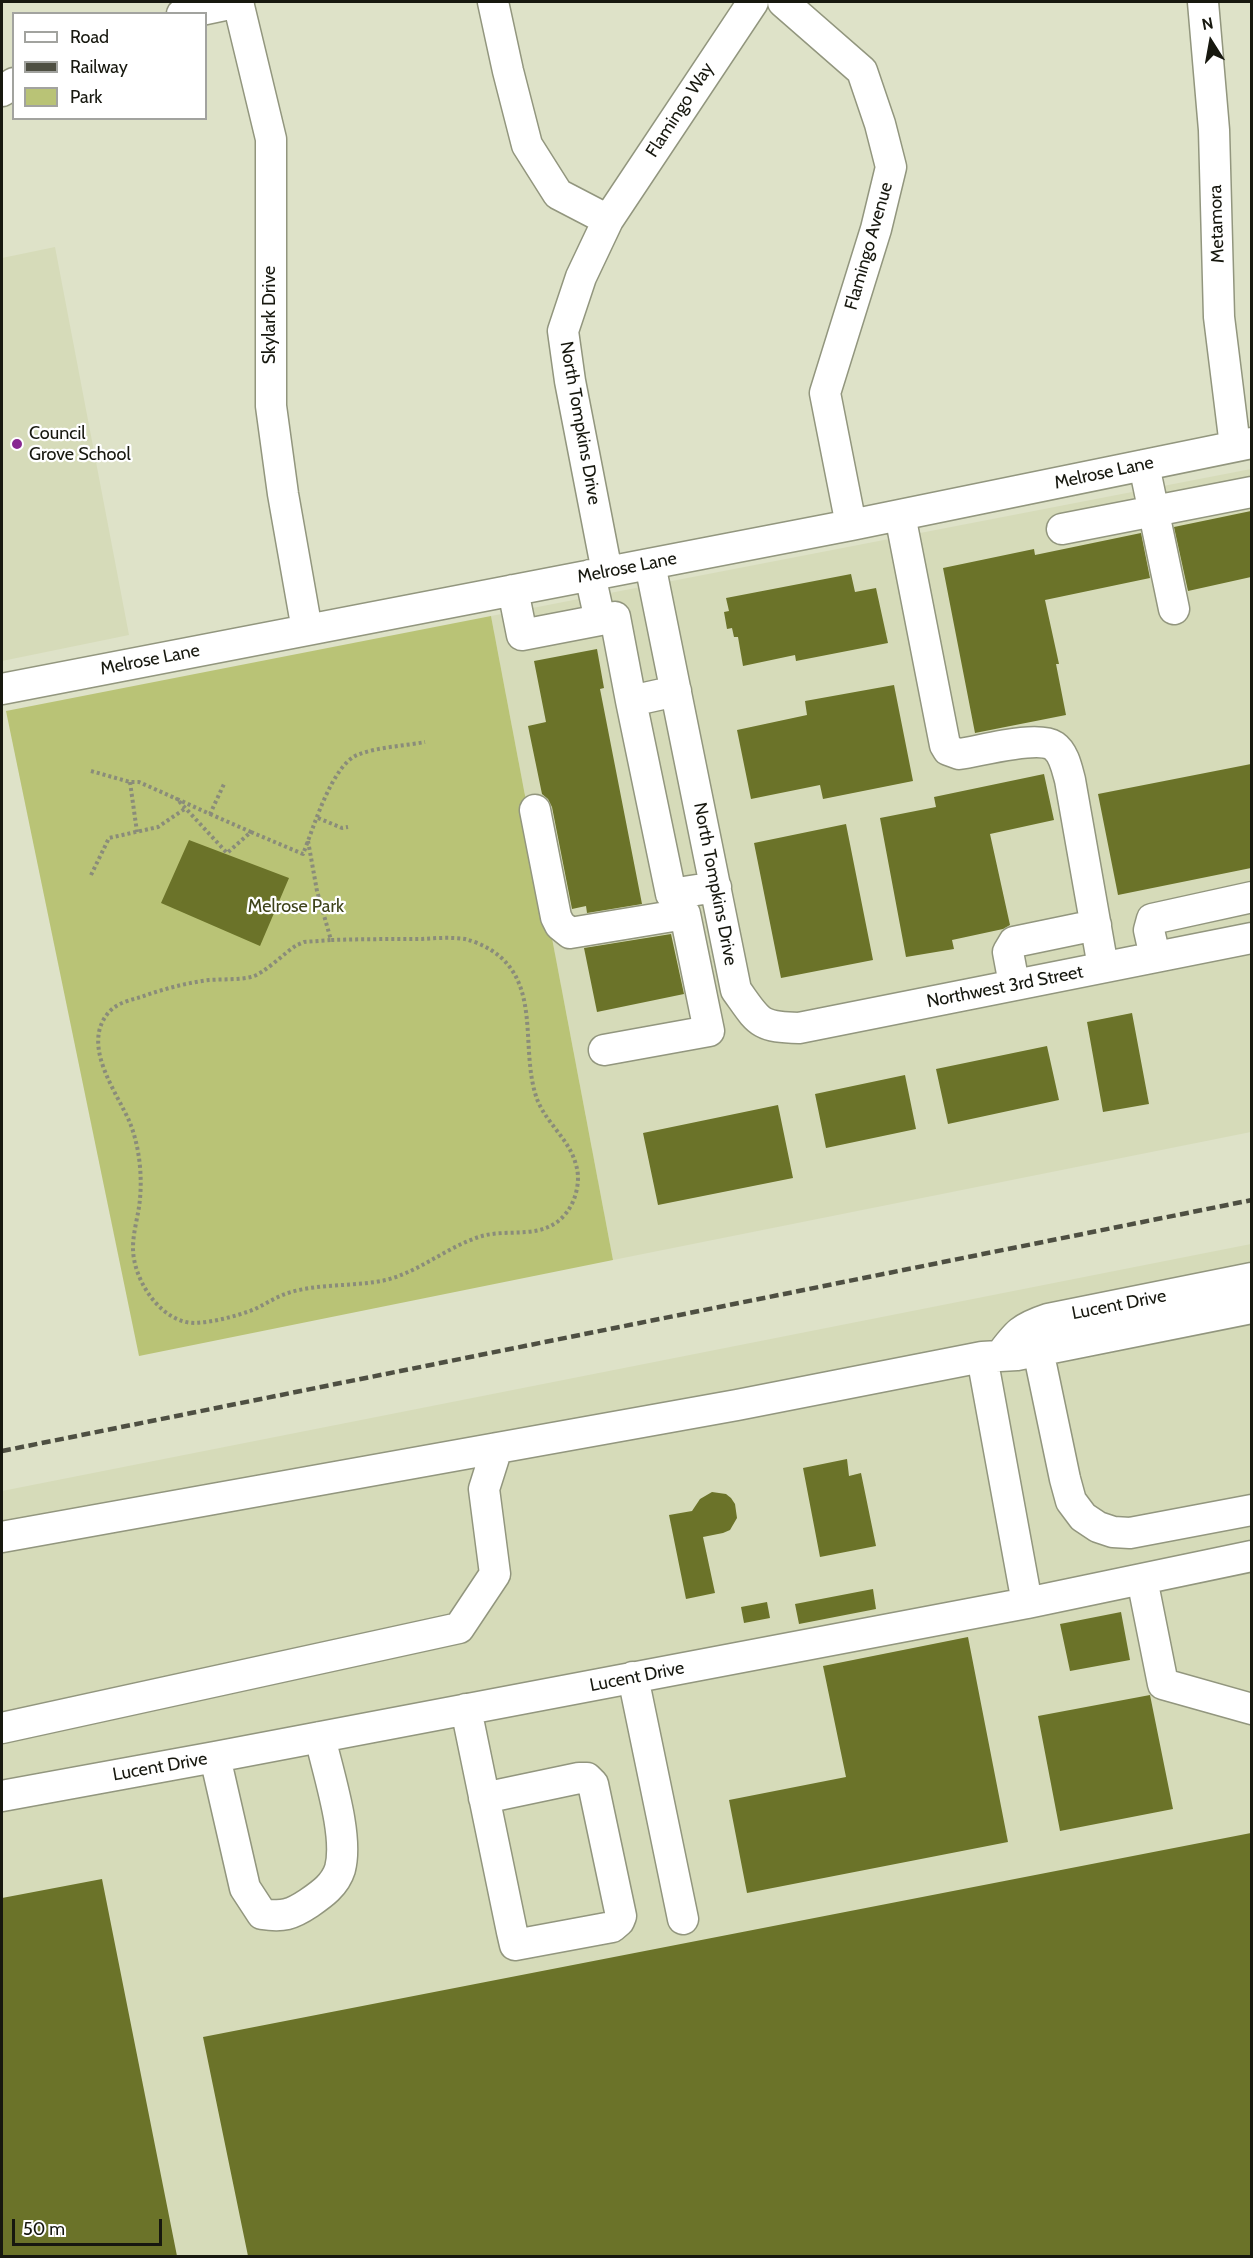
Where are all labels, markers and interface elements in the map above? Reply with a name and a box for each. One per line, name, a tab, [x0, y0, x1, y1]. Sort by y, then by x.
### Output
legend	[12, 12, 207, 120]
north arrow	[1181, 12, 1241, 72]
text: N	[1200, 13, 1215, 34]
text: Road	[70, 26, 109, 48]
text: Railway	[70, 56, 128, 78]
street label: Flamingo Way	[641, 59, 719, 161]
text: Park	[70, 86, 102, 108]
street label: Flamingo Avenue	[840, 180, 898, 312]
street label: Metamora	[1205, 185, 1229, 263]
street label: Skylark Drive	[259, 266, 281, 364]
street label: North Tompkins Drive	[555, 340, 605, 506]
place label: Council Grove School	[29, 423, 131, 466]
marker: Council Grove School	[10, 437, 24, 451]
street label: Melrose Lane	[1052, 452, 1156, 494]
street label: Melrose Lane	[575, 548, 679, 588]
street label: Melrose Lane	[98, 640, 202, 680]
street label: North Tompkins Drive	[689, 801, 741, 967]
park label: Melrose Park	[248, 896, 344, 918]
street label: Northwest 3rd Street	[925, 961, 1085, 1013]
street label: Lucent Drive	[1070, 1285, 1168, 1325]
street label: Lucent Drive	[588, 1657, 686, 1697]
street label: Lucent Drive	[111, 1748, 209, 1786]
scale bar	[15, 2207, 165, 2245]
text: 50 m	[23, 2218, 65, 2240]

